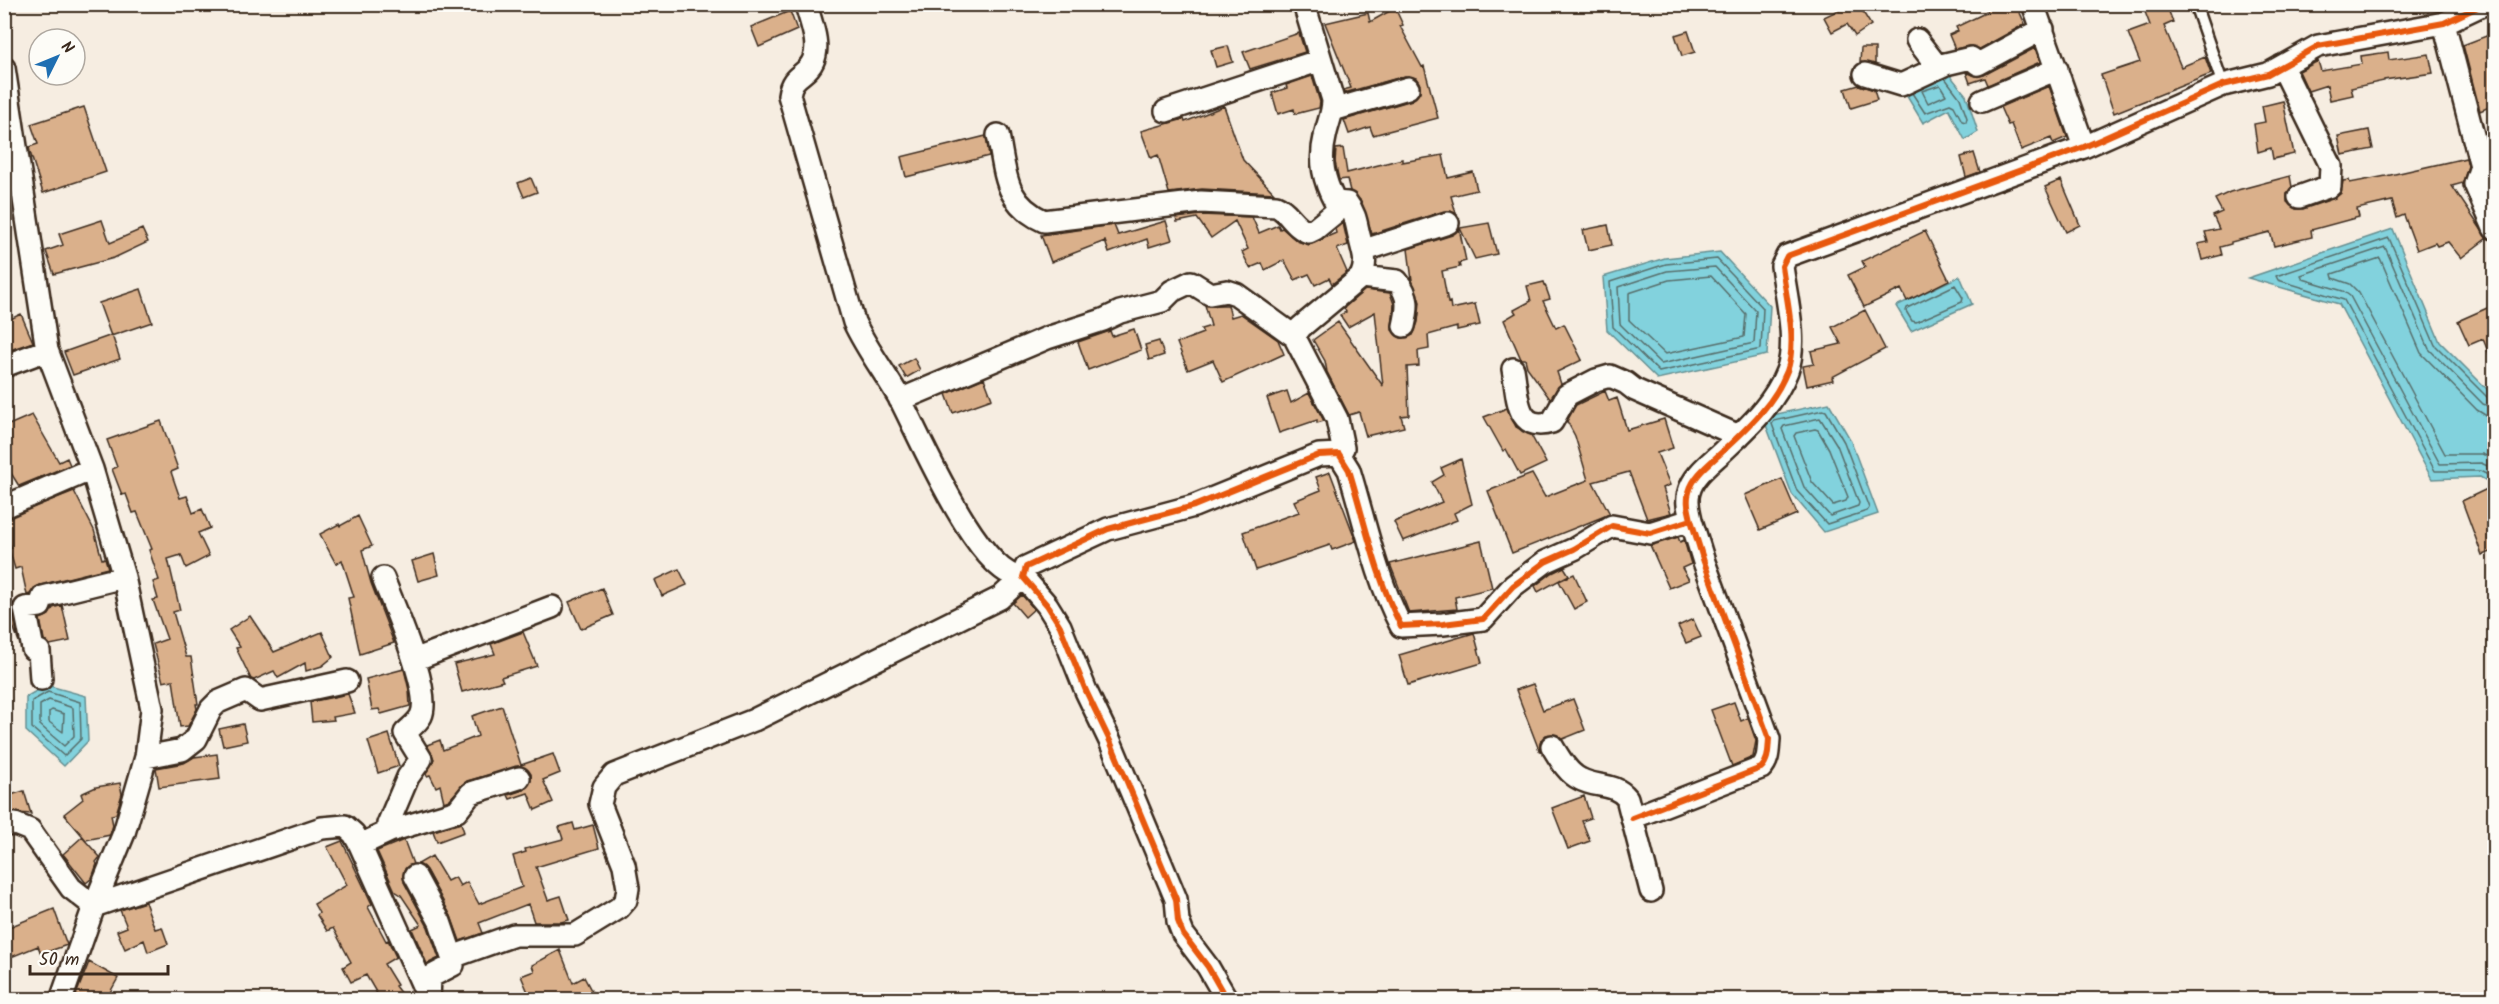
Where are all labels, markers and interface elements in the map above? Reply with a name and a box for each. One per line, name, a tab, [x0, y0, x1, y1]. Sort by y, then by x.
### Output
north arrow	[27, 27, 87, 87]
text: N	[54, 36, 79, 60]
scale bar	[30, 938, 168, 976]
text: 50 m	[39, 946, 79, 975]

